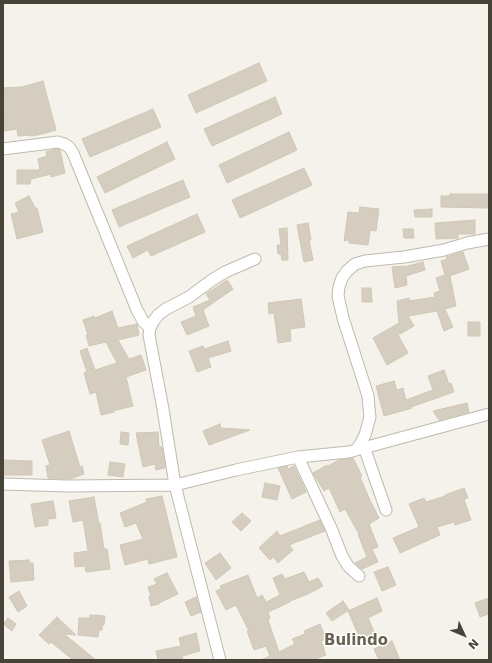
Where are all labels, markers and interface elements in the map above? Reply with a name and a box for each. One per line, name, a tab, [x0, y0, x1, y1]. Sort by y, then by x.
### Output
north arrow	[444, 615, 484, 655]
district label: Bulindo	[324, 632, 388, 650]
text: N	[465, 636, 481, 652]

